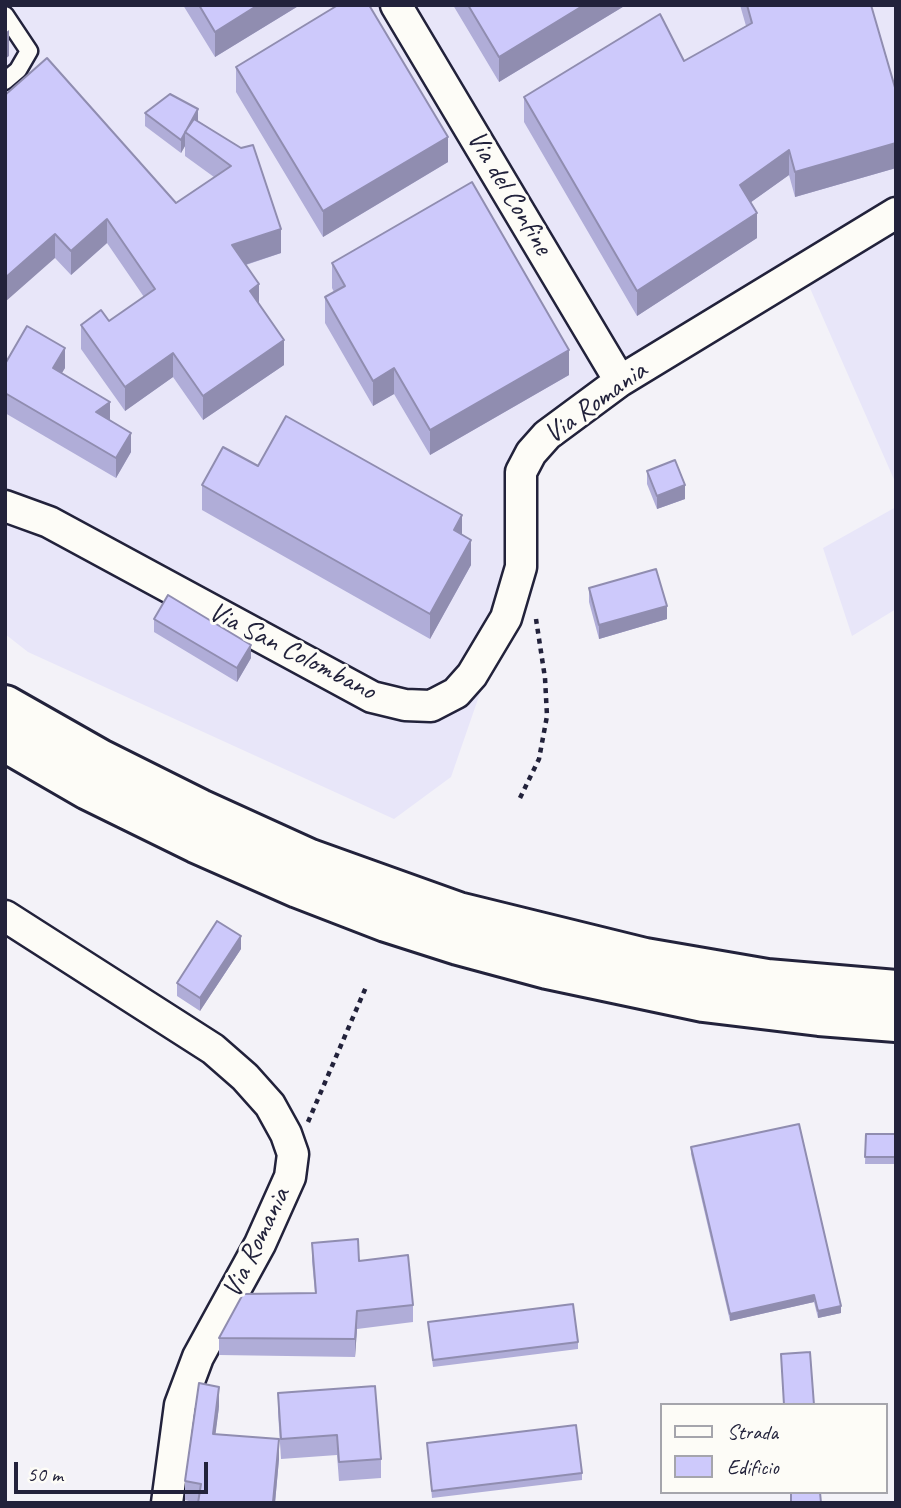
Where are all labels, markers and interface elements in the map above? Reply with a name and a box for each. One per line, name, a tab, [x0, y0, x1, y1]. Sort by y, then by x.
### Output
street label: Via del Confine	[459, 125, 559, 261]
street label: Via Romania	[538, 355, 654, 451]
street label: Via San Colombano	[203, 596, 381, 708]
street label: Via Romania	[216, 1182, 298, 1304]
legend	[660, 1403, 887, 1494]
text: Strada	[727, 1419, 778, 1445]
scale bar	[18, 1448, 212, 1492]
text: Edificio	[727, 1454, 779, 1480]
text: 50 m	[27, 1461, 63, 1487]

